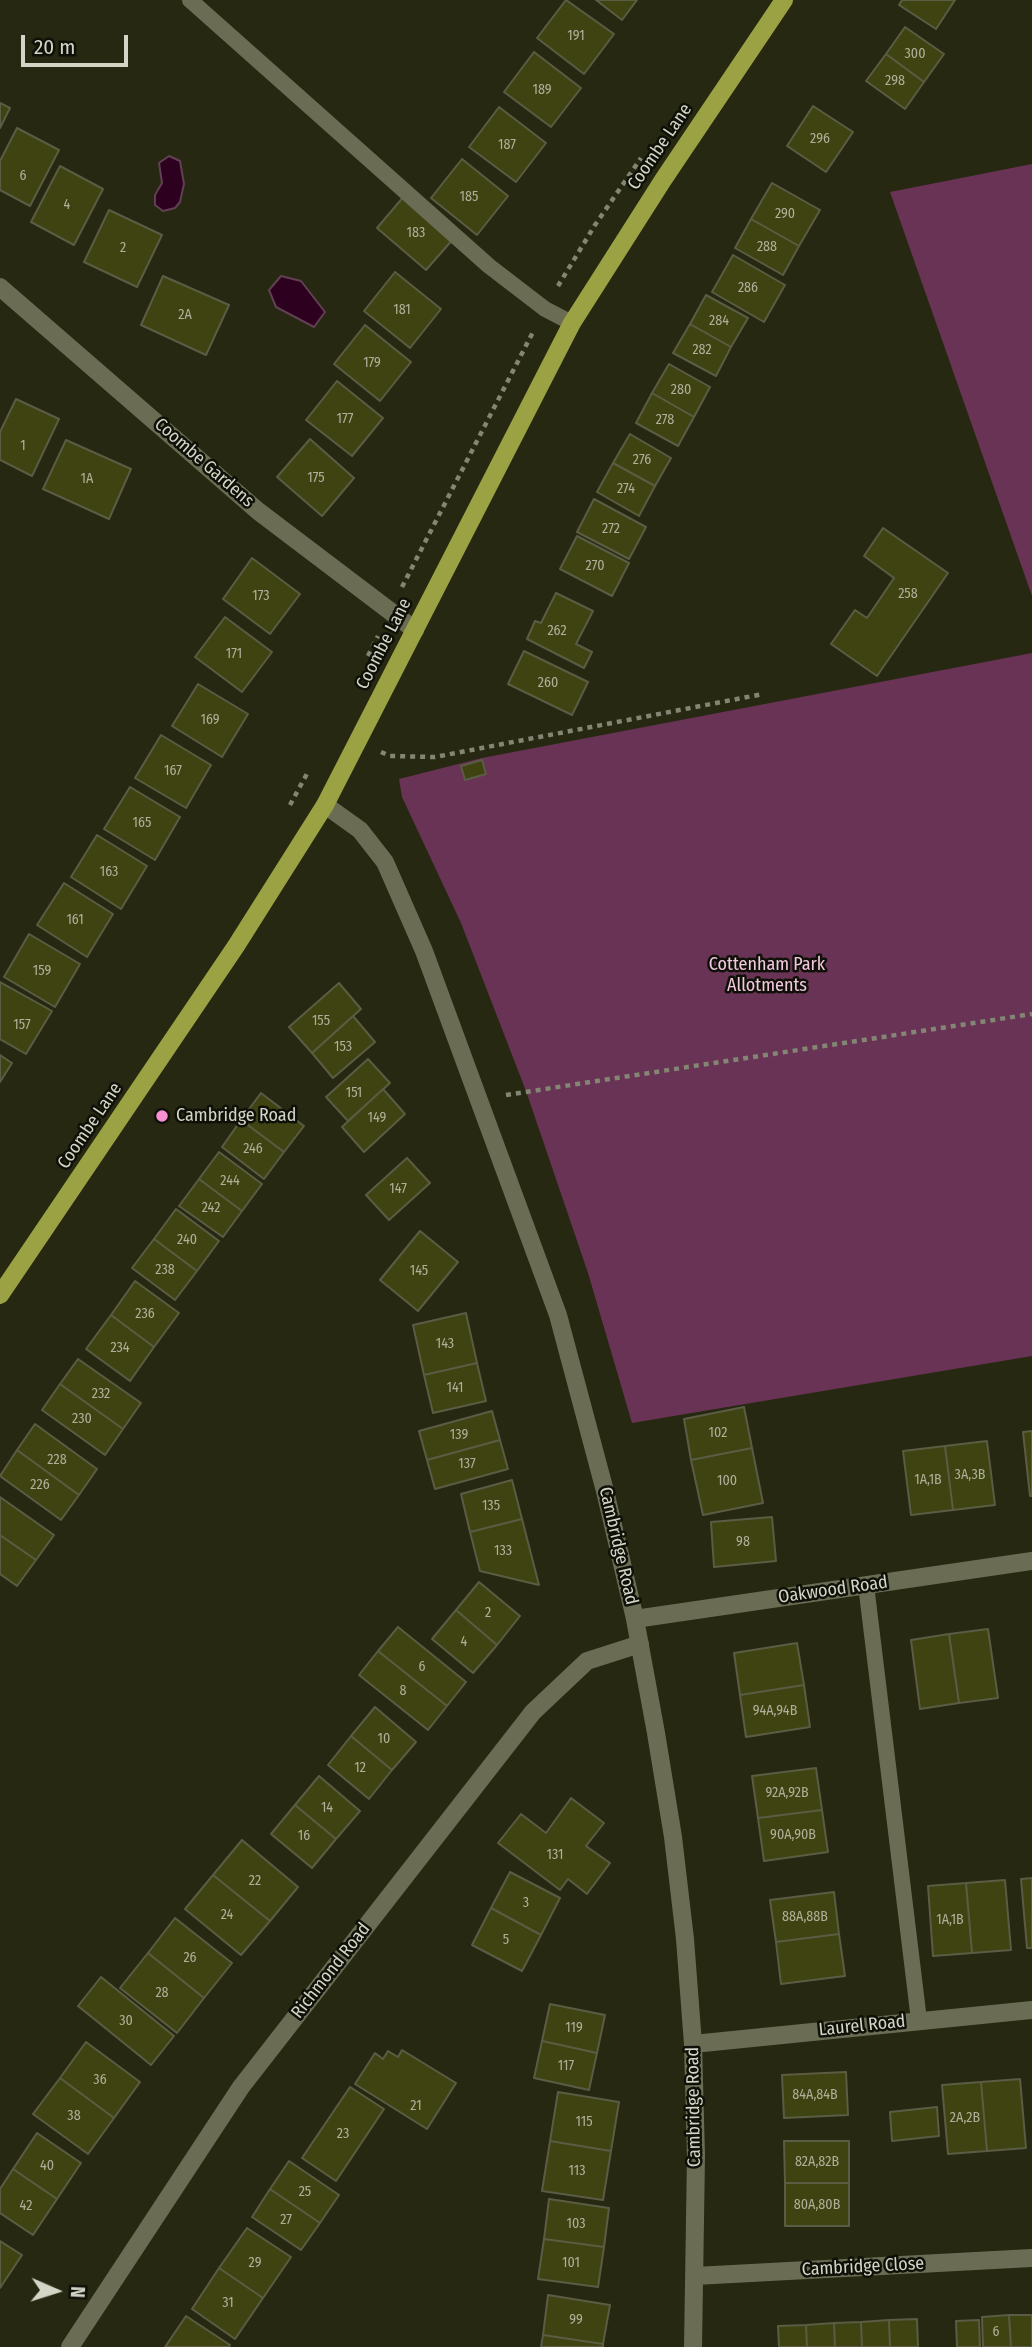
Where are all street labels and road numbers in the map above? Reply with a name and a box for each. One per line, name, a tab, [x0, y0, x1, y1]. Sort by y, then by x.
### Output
street label: Coombe Lane	[623, 100, 697, 194]
street label: Coombe Gardens	[150, 414, 258, 512]
street label: Coombe Lane	[352, 595, 416, 693]
street label: Coombe Lane	[53, 1079, 127, 1173]
street label: Cambridge Road	[594, 1485, 642, 1607]
street label: Oakwood Road	[777, 1572, 889, 1608]
street label: Richmond Road	[287, 1919, 375, 2023]
street label: Laurel Road	[818, 2011, 906, 2041]
street label: Cambridge Road	[682, 2047, 706, 2167]
street label: Cambridge Close	[801, 2253, 925, 2281]

